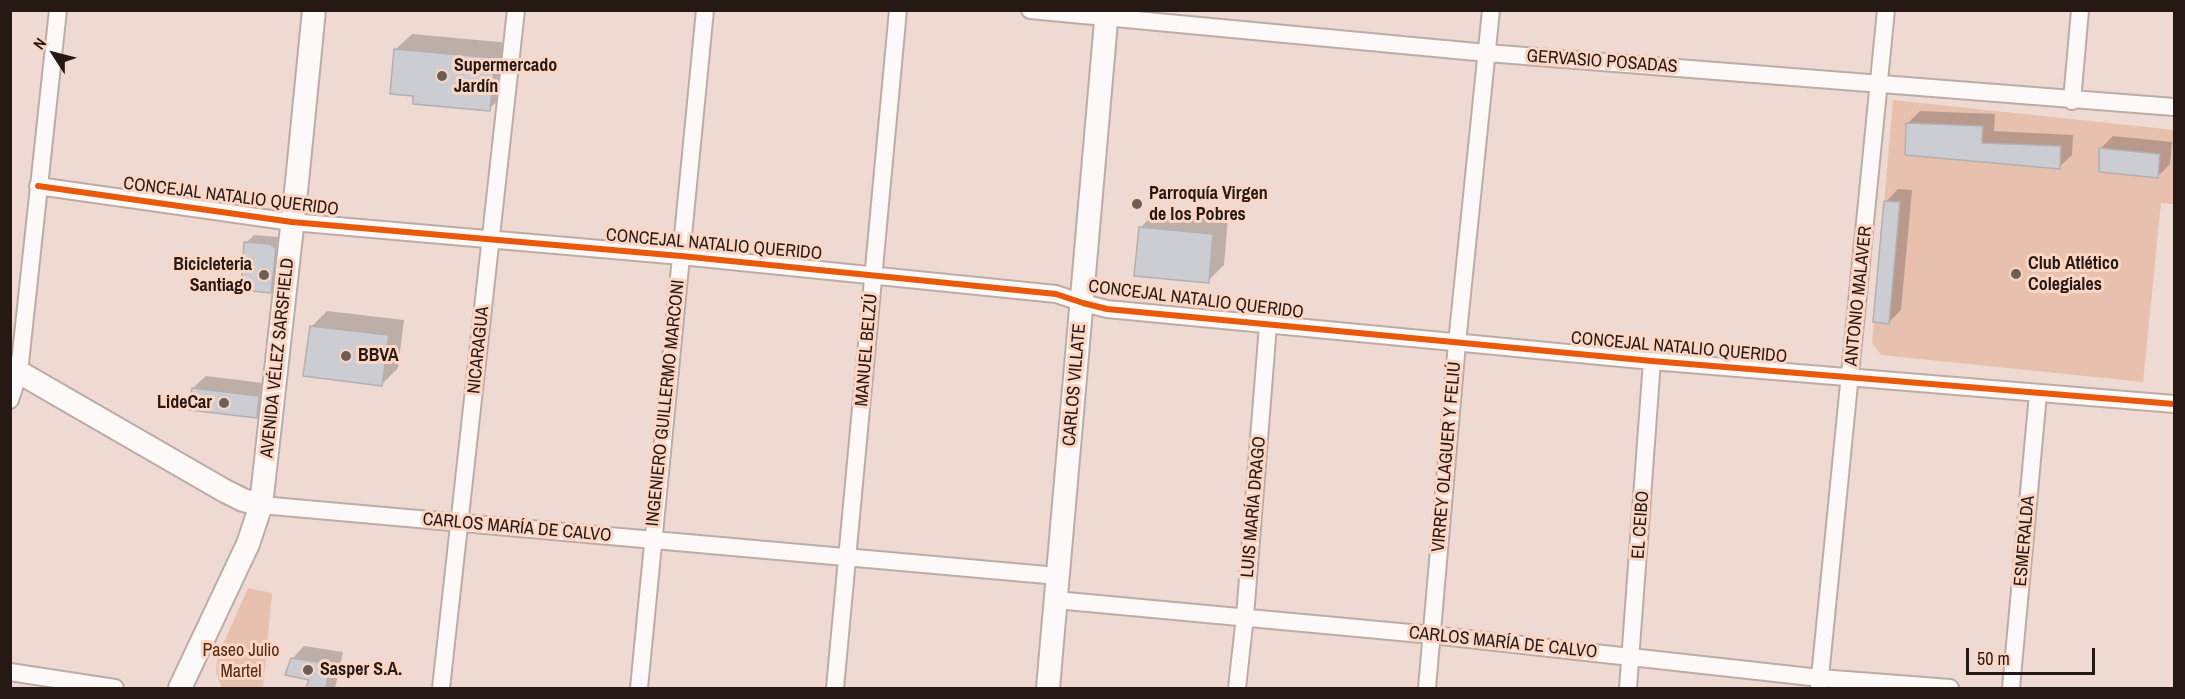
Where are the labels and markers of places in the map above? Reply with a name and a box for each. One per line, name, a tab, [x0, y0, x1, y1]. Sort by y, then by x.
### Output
place label: Supermercado Jardín	[454, 55, 557, 98]
marker: Supermercado Jardín	[435, 69, 449, 83]
place label: Parroquía Virgen de los Pobres	[1149, 183, 1268, 226]
marker: Parroquía Virgen de los Pobres	[1130, 197, 1144, 211]
place label: Club Atlético Colegiales	[2028, 253, 2119, 296]
place label: Bicicleteria Santiago	[173, 254, 252, 296]
marker: Club Atlético Colegiales	[2009, 267, 2023, 281]
marker: Bicicleteria Santiago	[257, 268, 271, 282]
place label: BBVA	[358, 345, 399, 367]
marker: BBVA	[339, 349, 353, 363]
place label: LideCar	[157, 392, 212, 414]
marker: LideCar	[217, 396, 231, 410]
place label: Sasper S.A.	[320, 659, 402, 681]
marker: Sasper S.A.	[301, 663, 315, 677]

